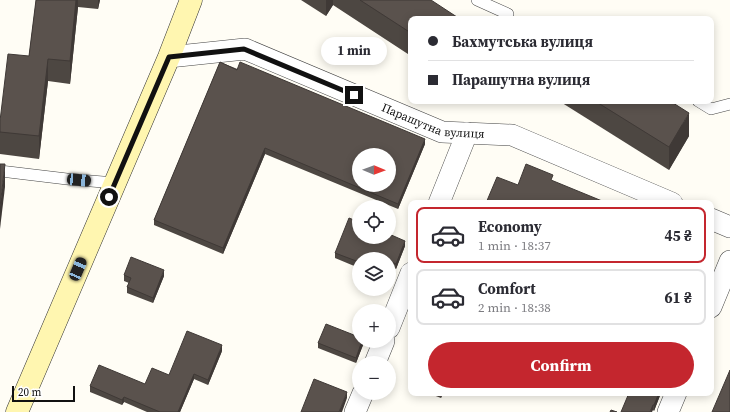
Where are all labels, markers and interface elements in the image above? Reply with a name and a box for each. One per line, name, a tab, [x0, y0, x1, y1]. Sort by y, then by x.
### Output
text: Бахмутська вулиця	[452, 31, 593, 52]
callout: 1 min	[321, 37, 387, 65]
text: 1 min	[337, 42, 371, 59]
text: Парашутна вулиця	[452, 69, 590, 90]
route end	[345, 86, 363, 104]
street label: Парашутна вулиця	[379, 99, 485, 142]
north arrow	[352, 148, 396, 192]
map controls	[352, 148, 396, 400]
car	[67, 173, 91, 187]
route start	[100, 188, 118, 206]
button: locate	[352, 200, 396, 244]
text: Economy	[478, 216, 542, 237]
icon: car	[430, 217, 466, 253]
text: 45 ₴	[664, 225, 692, 246]
text: 1 min · 18:37	[478, 237, 551, 254]
button: layers	[352, 252, 396, 296]
car	[68, 256, 88, 282]
text: Comfort	[478, 278, 536, 299]
icon: car	[430, 279, 466, 315]
text: 61 ₴	[664, 287, 692, 308]
text: 2 min · 18:38	[478, 299, 551, 316]
button: +	[352, 304, 396, 348]
button: Confirm	[428, 342, 694, 388]
button: −	[352, 356, 396, 400]
scale bar	[12, 384, 75, 403]
text: 20 m	[18, 385, 41, 400]

